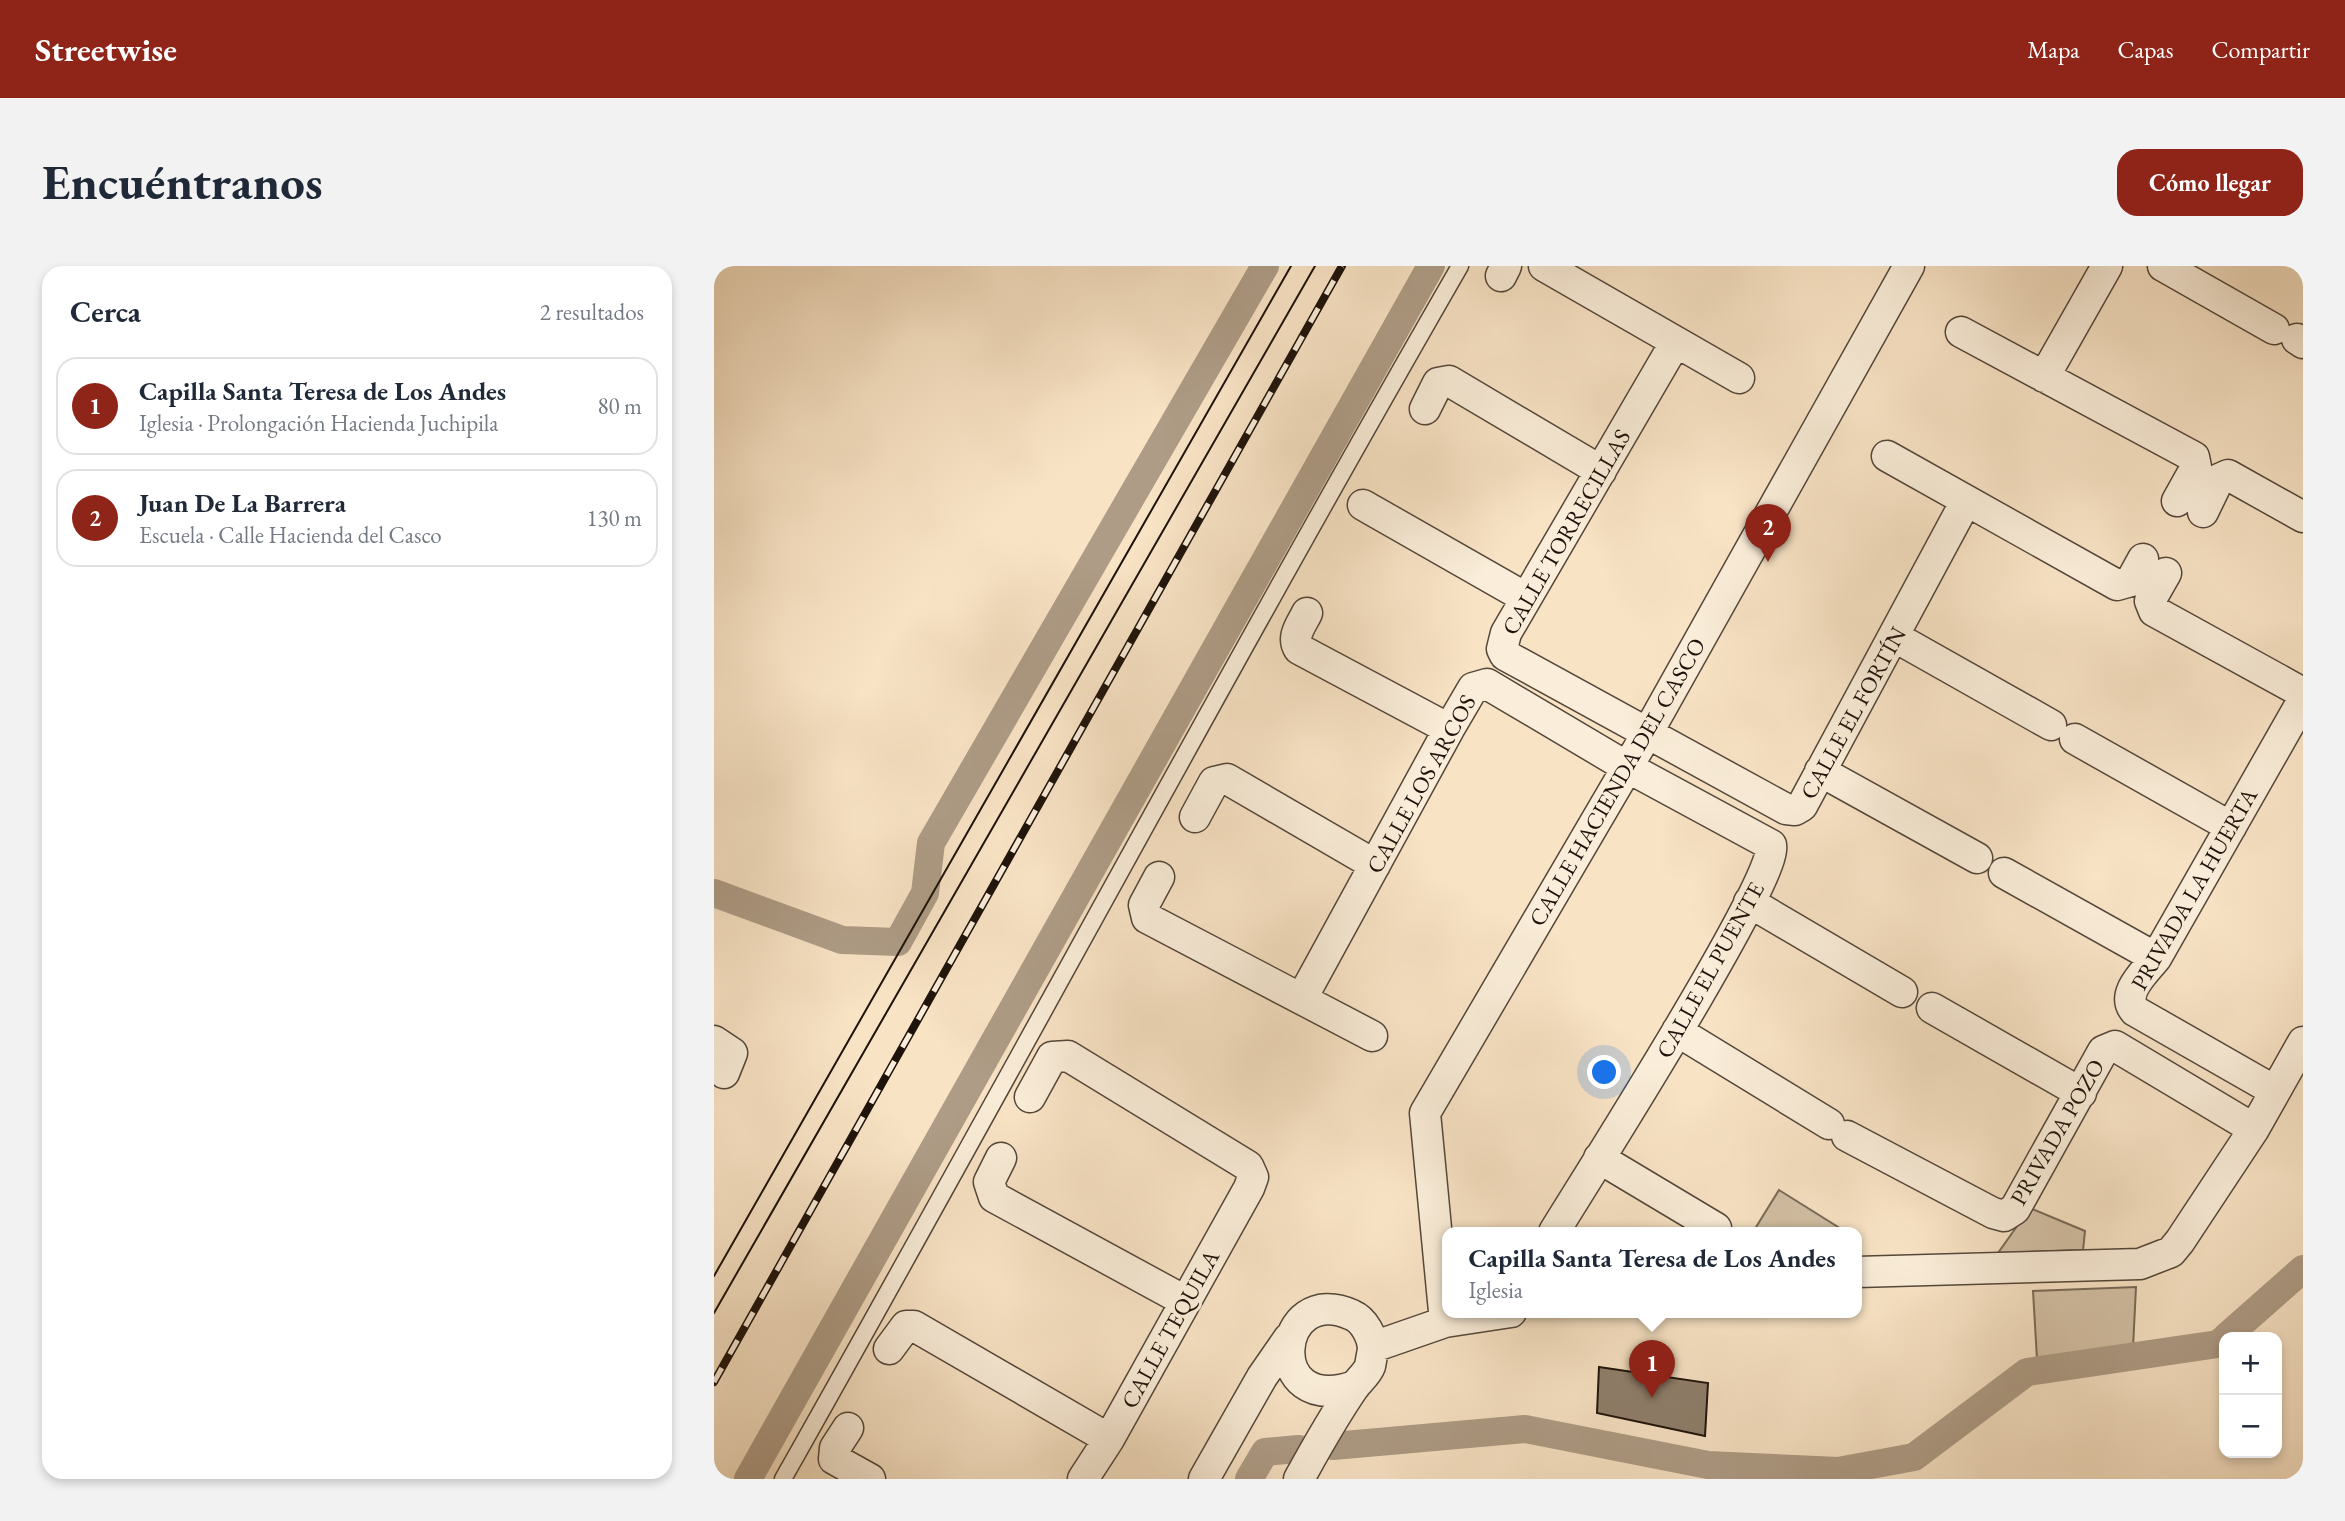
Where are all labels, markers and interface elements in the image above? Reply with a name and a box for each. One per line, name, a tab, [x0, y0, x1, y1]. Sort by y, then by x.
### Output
text: Streetwise	[35, 28, 177, 71]
text: Mapa	[2027, 34, 2079, 65]
text: Capas	[2117, 34, 2173, 65]
text: Compartir	[2211, 34, 2310, 65]
button: Cómo llegar	[2117, 149, 2303, 216]
text: Encuéntranos	[42, 150, 323, 214]
text: Cerca	[70, 292, 141, 331]
text: 2 resultados	[540, 297, 644, 327]
text: Capilla Santa Teresa de Los Andes	[139, 374, 506, 408]
text: 1	[89, 391, 101, 421]
text: 80 m	[597, 391, 642, 421]
text: Iglesia · Prolongación Hacienda Juchipila	[139, 408, 499, 438]
street label: CALLE TORRECILLAS	[1495, 424, 1637, 640]
text: Juan De La Barrera	[139, 486, 346, 520]
text: 2	[89, 503, 101, 533]
text: 130 m	[586, 503, 642, 533]
pin: 2	[1745, 504, 1791, 562]
text: Escuela · Calle Hacienda del Casco	[139, 520, 442, 550]
street label: CALLE EL FORTÍN	[1793, 622, 1913, 804]
street label: CALLE HACIENDA DEL CASCO	[1522, 632, 1712, 932]
street label: CALLE LOS ARCOS	[1359, 689, 1483, 879]
street label: PRIVADA LA HUERTA	[2124, 782, 2265, 995]
street label: CALLE EL PUENTE	[1649, 877, 1771, 1063]
street label: PRIVADA POZO	[2003, 1053, 2111, 1211]
your location	[1587, 1055, 1621, 1089]
popup	[1442, 1227, 1862, 1318]
text: Capilla Santa Teresa de Los Andes	[1468, 1241, 1836, 1275]
street label: CALLE TEQUILA	[1114, 1243, 1226, 1414]
text: Iglesia	[1468, 1275, 1523, 1305]
map controls	[2219, 1332, 2282, 1458]
button: +	[2219, 1332, 2282, 1395]
pin: 1	[1629, 1340, 1675, 1398]
button: −	[2219, 1395, 2282, 1458]

